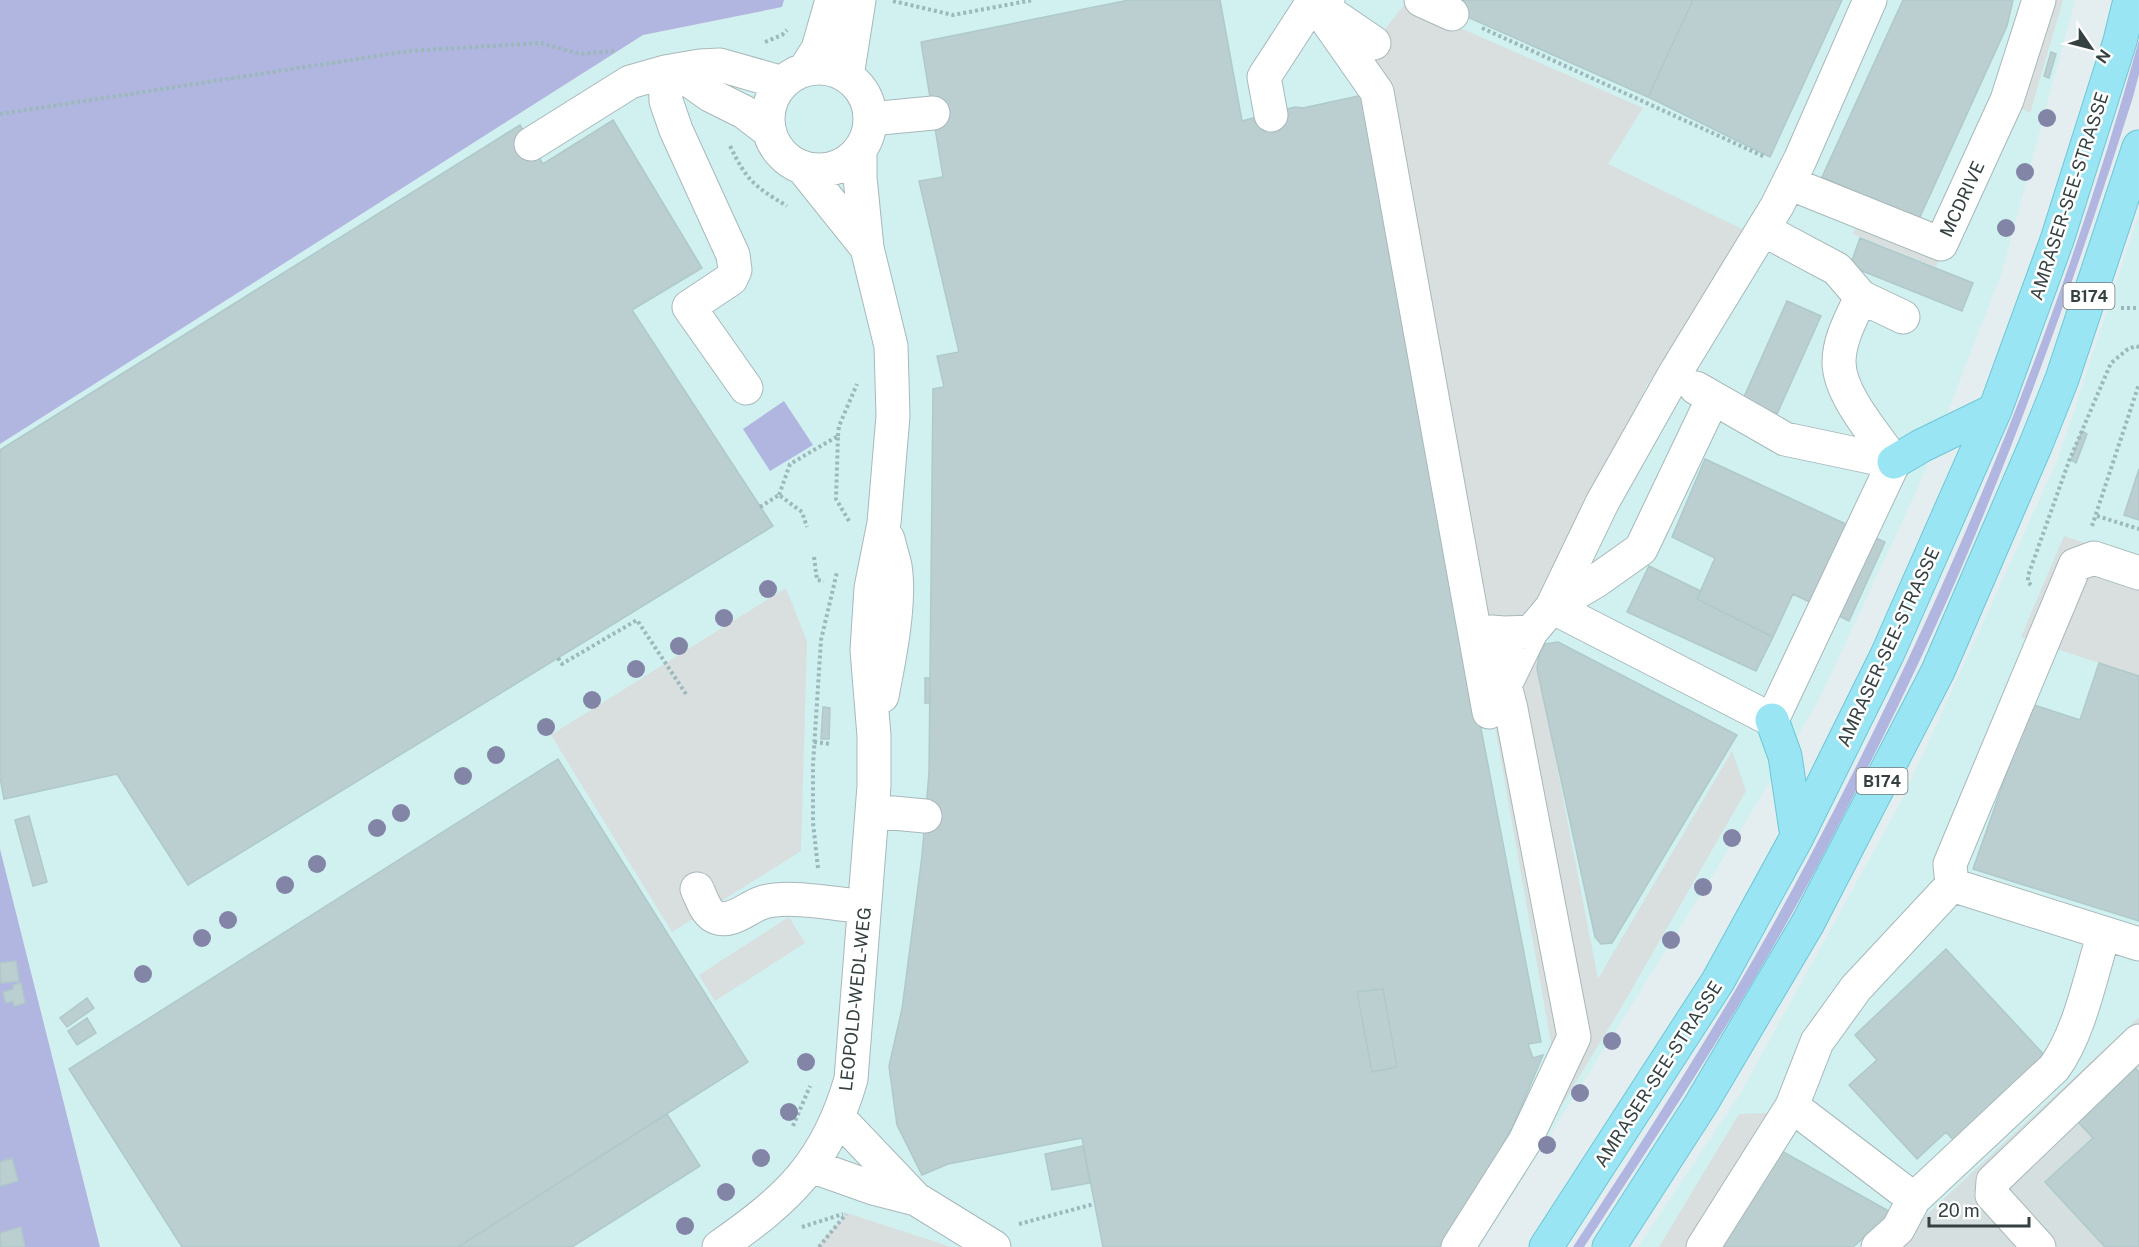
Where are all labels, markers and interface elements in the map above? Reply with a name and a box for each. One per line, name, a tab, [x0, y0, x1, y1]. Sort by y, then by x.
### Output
north arrow	[2061, 18, 2121, 78]
text: N	[2092, 46, 2114, 67]
street label: AMRASER-SEE-STRASSE	[2025, 89, 2113, 303]
street label: MCDRIVE	[1935, 158, 1989, 240]
road number: B174	[2064, 283, 2114, 309]
street label: AMRASER-SEE-STRASSE	[1832, 544, 1944, 750]
road number: B174	[1856, 768, 1908, 794]
street label: LEOPOLD-WEDL-WEG	[835, 906, 875, 1092]
street label: AMRASER-SEE-STRASSE	[1590, 977, 1726, 1171]
scale bar	[1929, 1190, 2030, 1228]
text: 20 m	[1938, 1200, 1980, 1221]

